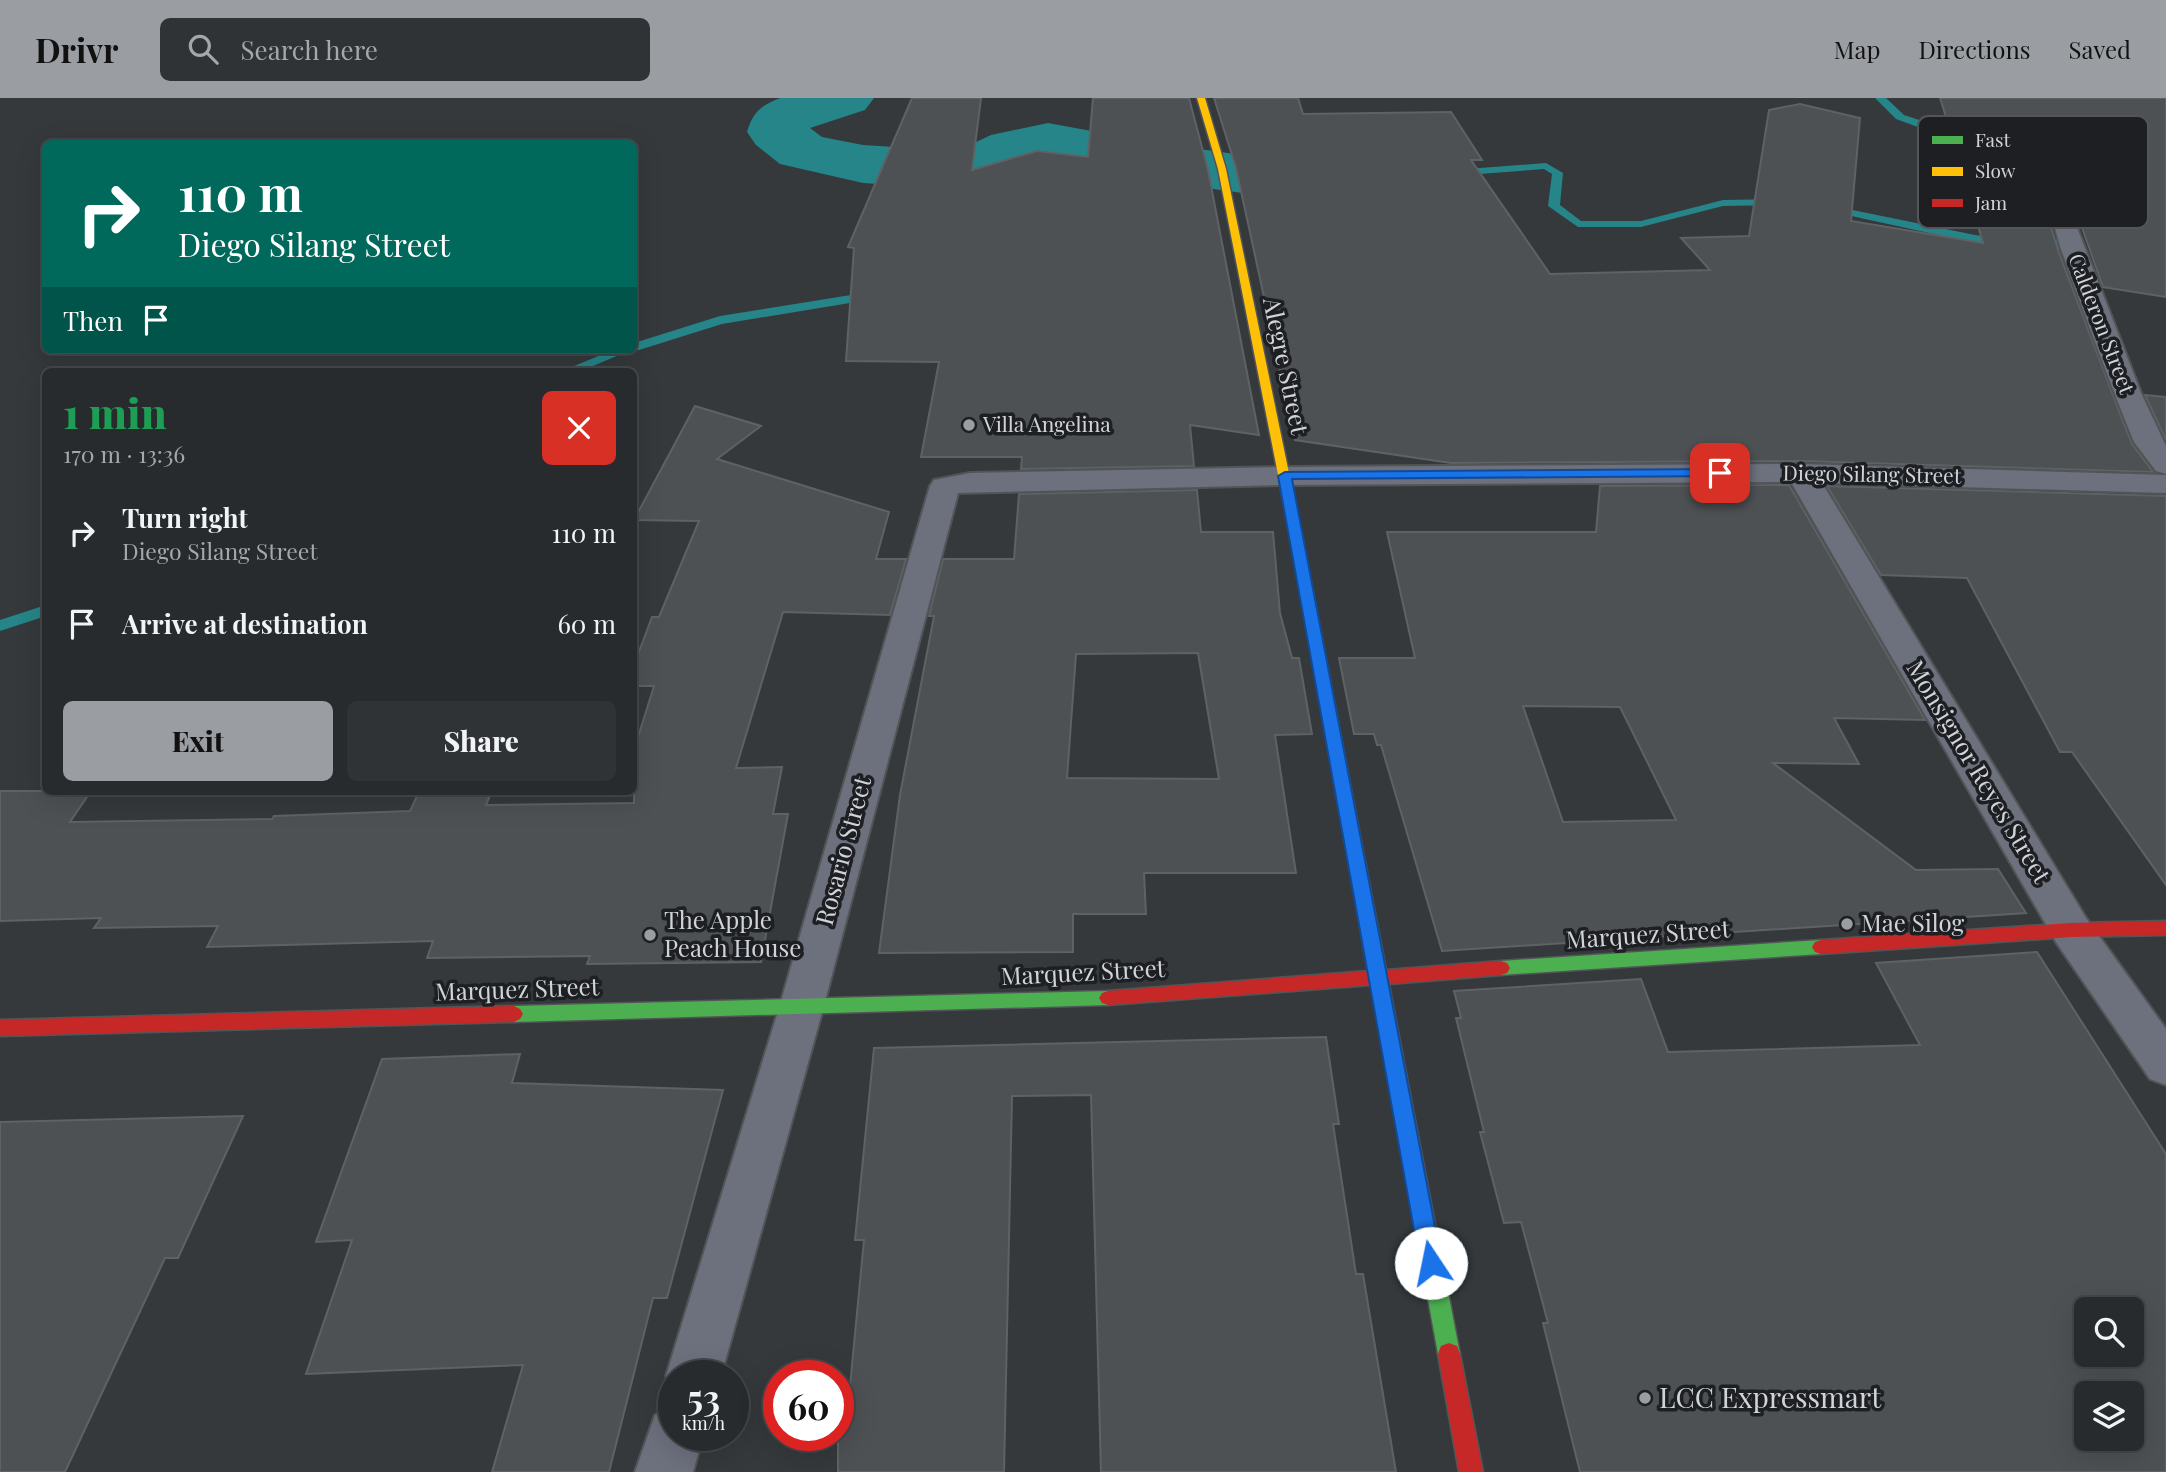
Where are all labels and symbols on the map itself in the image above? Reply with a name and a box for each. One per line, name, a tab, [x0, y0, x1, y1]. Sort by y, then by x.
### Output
legend	[1918, 116, 2148, 228]
text: Fast	[1975, 126, 2011, 152]
text: Slow	[1975, 157, 2016, 183]
text: Jam	[1974, 189, 2007, 215]
street label: Calderon Street	[2063, 249, 2143, 398]
street label: Alegre Street	[1257, 293, 1317, 438]
place label: Villa Angelina	[982, 409, 1111, 437]
marker: Villa Angelina	[961, 417, 977, 433]
pin	[1690, 443, 1750, 503]
street label: Diego Silang Street	[1783, 457, 1962, 489]
street label: Monsignor Reyes Street	[1900, 654, 2059, 889]
street label: Rosario Street	[807, 772, 877, 928]
place label: The Apple Peach House	[664, 903, 801, 963]
place label: Mae Silog	[1861, 906, 1965, 938]
street label: Marquez Street	[1565, 911, 1731, 955]
marker: Mae Silog	[1839, 916, 1855, 932]
marker: The Apple Peach House	[642, 927, 658, 943]
street label: Marquez Street	[1000, 951, 1166, 991]
street label: Marquez Street	[434, 969, 600, 1007]
position arrow	[1394, 1226, 1468, 1300]
speed limit sign: 60	[763, 1360, 854, 1451]
place label: LCC Expressmart	[1659, 1378, 1882, 1415]
marker: LCC Expressmart	[1637, 1390, 1653, 1406]

